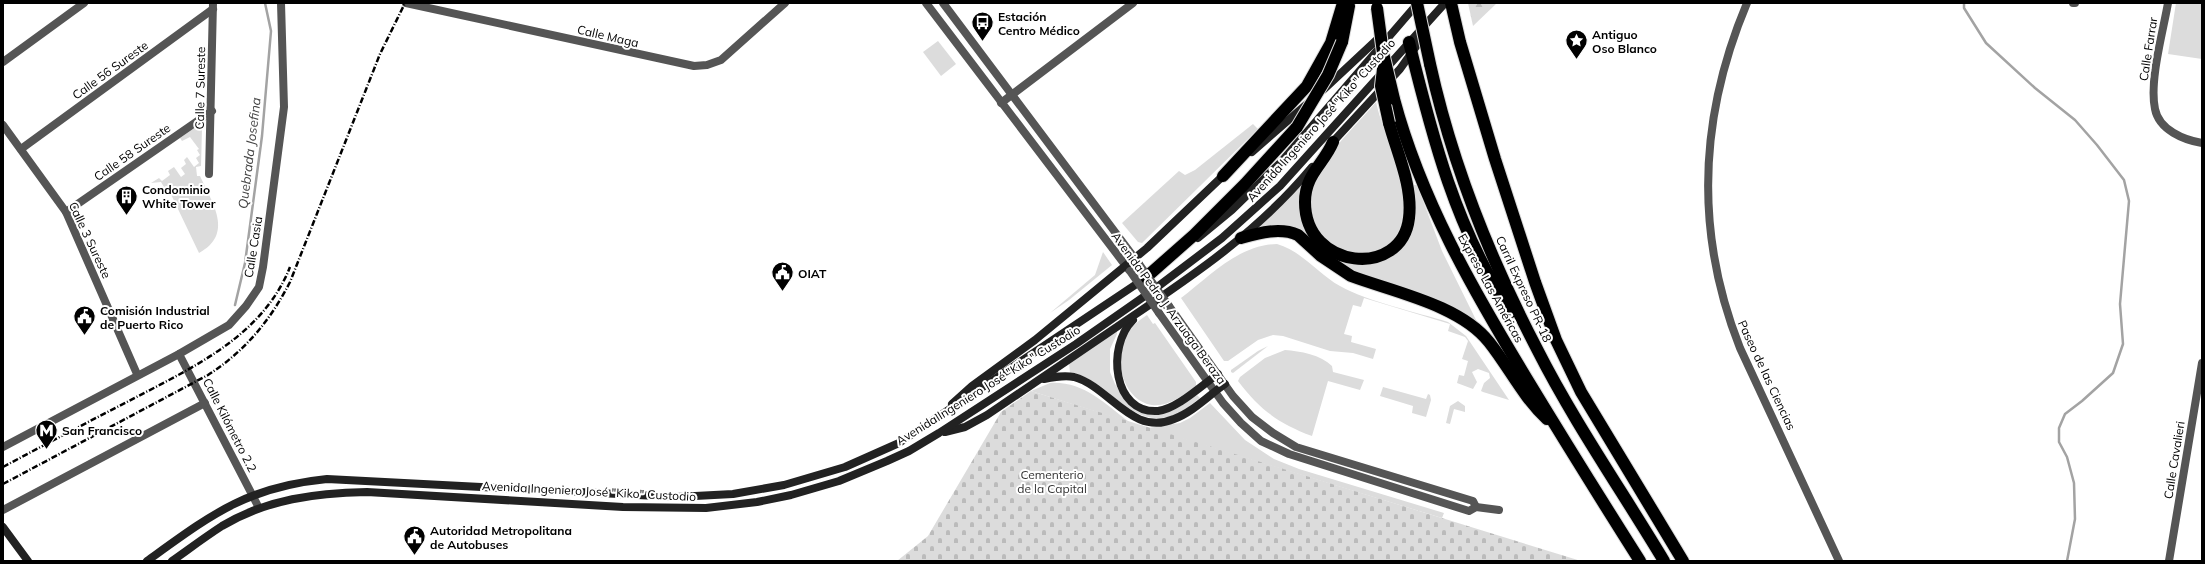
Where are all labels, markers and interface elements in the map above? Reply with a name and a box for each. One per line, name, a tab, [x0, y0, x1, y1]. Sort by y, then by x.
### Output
place label: Estación Centro Médico	[998, 9, 1080, 38]
bus stop icon: Estación Centro Médico	[969, 10, 995, 43]
street label: Calle Farrar	[2136, 15, 2161, 82]
street label: Calle Maga	[576, 22, 640, 50]
place label: Antiguo Oso Blanco	[1592, 27, 1657, 56]
place icon: Antiguo Oso Blanco	[1563, 28, 1589, 61]
street label: Avenida Ingeniero José "Kiko" Custodio	[1244, 35, 1398, 205]
street label: Calle 56 Sureste	[69, 38, 151, 102]
street label: Calle 7 Sureste	[192, 47, 208, 129]
water label: Quebrada Josefina	[234, 96, 264, 210]
street label: Calle 58 Sureste	[91, 120, 173, 184]
place label: Condominio White Tower	[142, 182, 216, 211]
building icon: Condominio White Tower	[114, 183, 140, 216]
street label: Calle 3 Sureste	[66, 199, 114, 281]
street label: Calle Casia	[241, 215, 265, 279]
street label: Avenida Pedro J. Arzuaga Beraza	[1109, 229, 1229, 387]
street label: Expreso Las Américas	[1455, 231, 1527, 345]
street label: Carril Expreso PR-18	[1493, 233, 1555, 345]
public building icon: OIAT	[769, 260, 795, 293]
place label: OIAT	[798, 266, 827, 281]
place label: Comisión Industrial de Puerto Rico	[100, 303, 210, 332]
public building icon: Comisión Industrial de Puerto Rico	[72, 304, 98, 337]
street label: Paseo de las Ciencias	[1735, 318, 1799, 432]
street label: Avenida Ingeniero José "Kiko" Custodio	[893, 322, 1083, 448]
street label: Calle Kilómetro 2.2	[200, 376, 260, 474]
metro station icon: San Francisco	[34, 417, 60, 450]
street label: Calle Cavalieri	[2160, 420, 2188, 500]
place label: San Francisco	[62, 423, 142, 438]
park label: Cementerio de la Capital	[1017, 467, 1087, 496]
street label: Avenida Ingeniero José "Kiko" Custodio	[482, 478, 697, 504]
place label: Autoridad Metropolitana de Autobuses	[430, 523, 572, 552]
public building icon: Autoridad Metropolitana de Autobuses	[402, 524, 428, 557]

